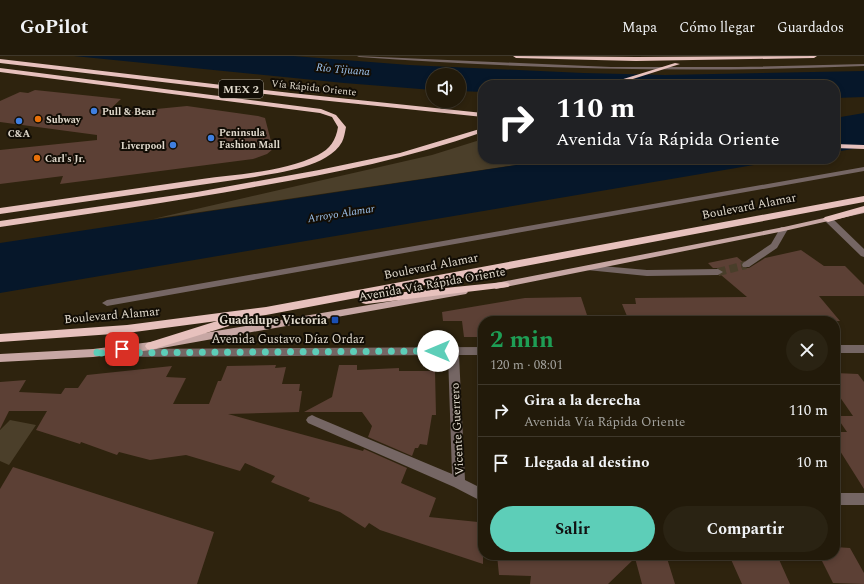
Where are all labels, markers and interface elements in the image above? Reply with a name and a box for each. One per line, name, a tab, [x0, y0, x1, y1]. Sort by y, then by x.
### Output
text: GoPilot	[20, 13, 88, 42]
text: Mapa	[622, 17, 657, 38]
text: Cómo llegar	[679, 17, 755, 38]
text: Guardados	[777, 17, 844, 38]
water label: Río Tijuana	[315, 59, 371, 80]
map controls	[426, 68, 466, 108]
button: sound	[426, 68, 466, 108]
street label: Vía Rápida Oriente	[271, 76, 357, 100]
road number: MEX 2	[219, 80, 263, 98]
text: 110 m	[556, 87, 635, 130]
icon: right	[490, 96, 542, 148]
place label: Pull & Bear	[102, 104, 156, 120]
marker: Pull & Bear	[89, 106, 99, 116]
place label: Subway	[46, 112, 82, 128]
marker: Subway	[33, 114, 43, 124]
marker: C&A	[14, 116, 24, 126]
place label: Peninsula Fashion Mall	[219, 125, 280, 153]
place label: C&A	[8, 126, 31, 142]
text: Avenida Vía Rápida Oriente	[556, 126, 779, 153]
marker: Peninsula Fashion Mall	[206, 133, 216, 143]
place label: Liverpool	[121, 138, 165, 154]
marker: Liverpool	[168, 140, 178, 150]
place label: Carl's Jr.	[45, 151, 85, 167]
marker: Carl's Jr.	[32, 153, 42, 163]
street label: Boulevard Alamar	[700, 188, 798, 225]
water label: Arroyo Alamar	[305, 200, 376, 227]
street label: Boulevard Alamar	[382, 248, 480, 285]
street label: Avenida Vía Rápida Oriente	[357, 262, 507, 307]
street label: Boulevard Alamar	[63, 302, 161, 329]
place label: Guadalupe Victoria	[219, 311, 328, 330]
marker: Guadalupe Victoria	[330, 315, 340, 325]
text: 2 min	[490, 322, 554, 358]
button: close	[786, 329, 828, 371]
street label: Avenida Gustavo Díaz Ordaz	[212, 330, 365, 349]
position arrow	[417, 330, 459, 372]
pin	[105, 332, 139, 366]
icon: arrive	[111, 338, 133, 360]
text: 120 m · 08:01	[490, 355, 563, 375]
street label: Vicente Guerrero	[446, 382, 469, 476]
text: Gira a la derecha	[524, 389, 640, 412]
text: 110 m	[789, 399, 828, 422]
icon: right	[490, 400, 512, 422]
text: Avenida Vía Rápida Oriente	[524, 412, 685, 432]
text: Llegada al destino	[524, 451, 649, 474]
text: 10 m	[796, 451, 828, 474]
icon: arrive	[490, 452, 512, 474]
button: Salir	[490, 506, 655, 552]
button: Compartir	[663, 506, 828, 552]

